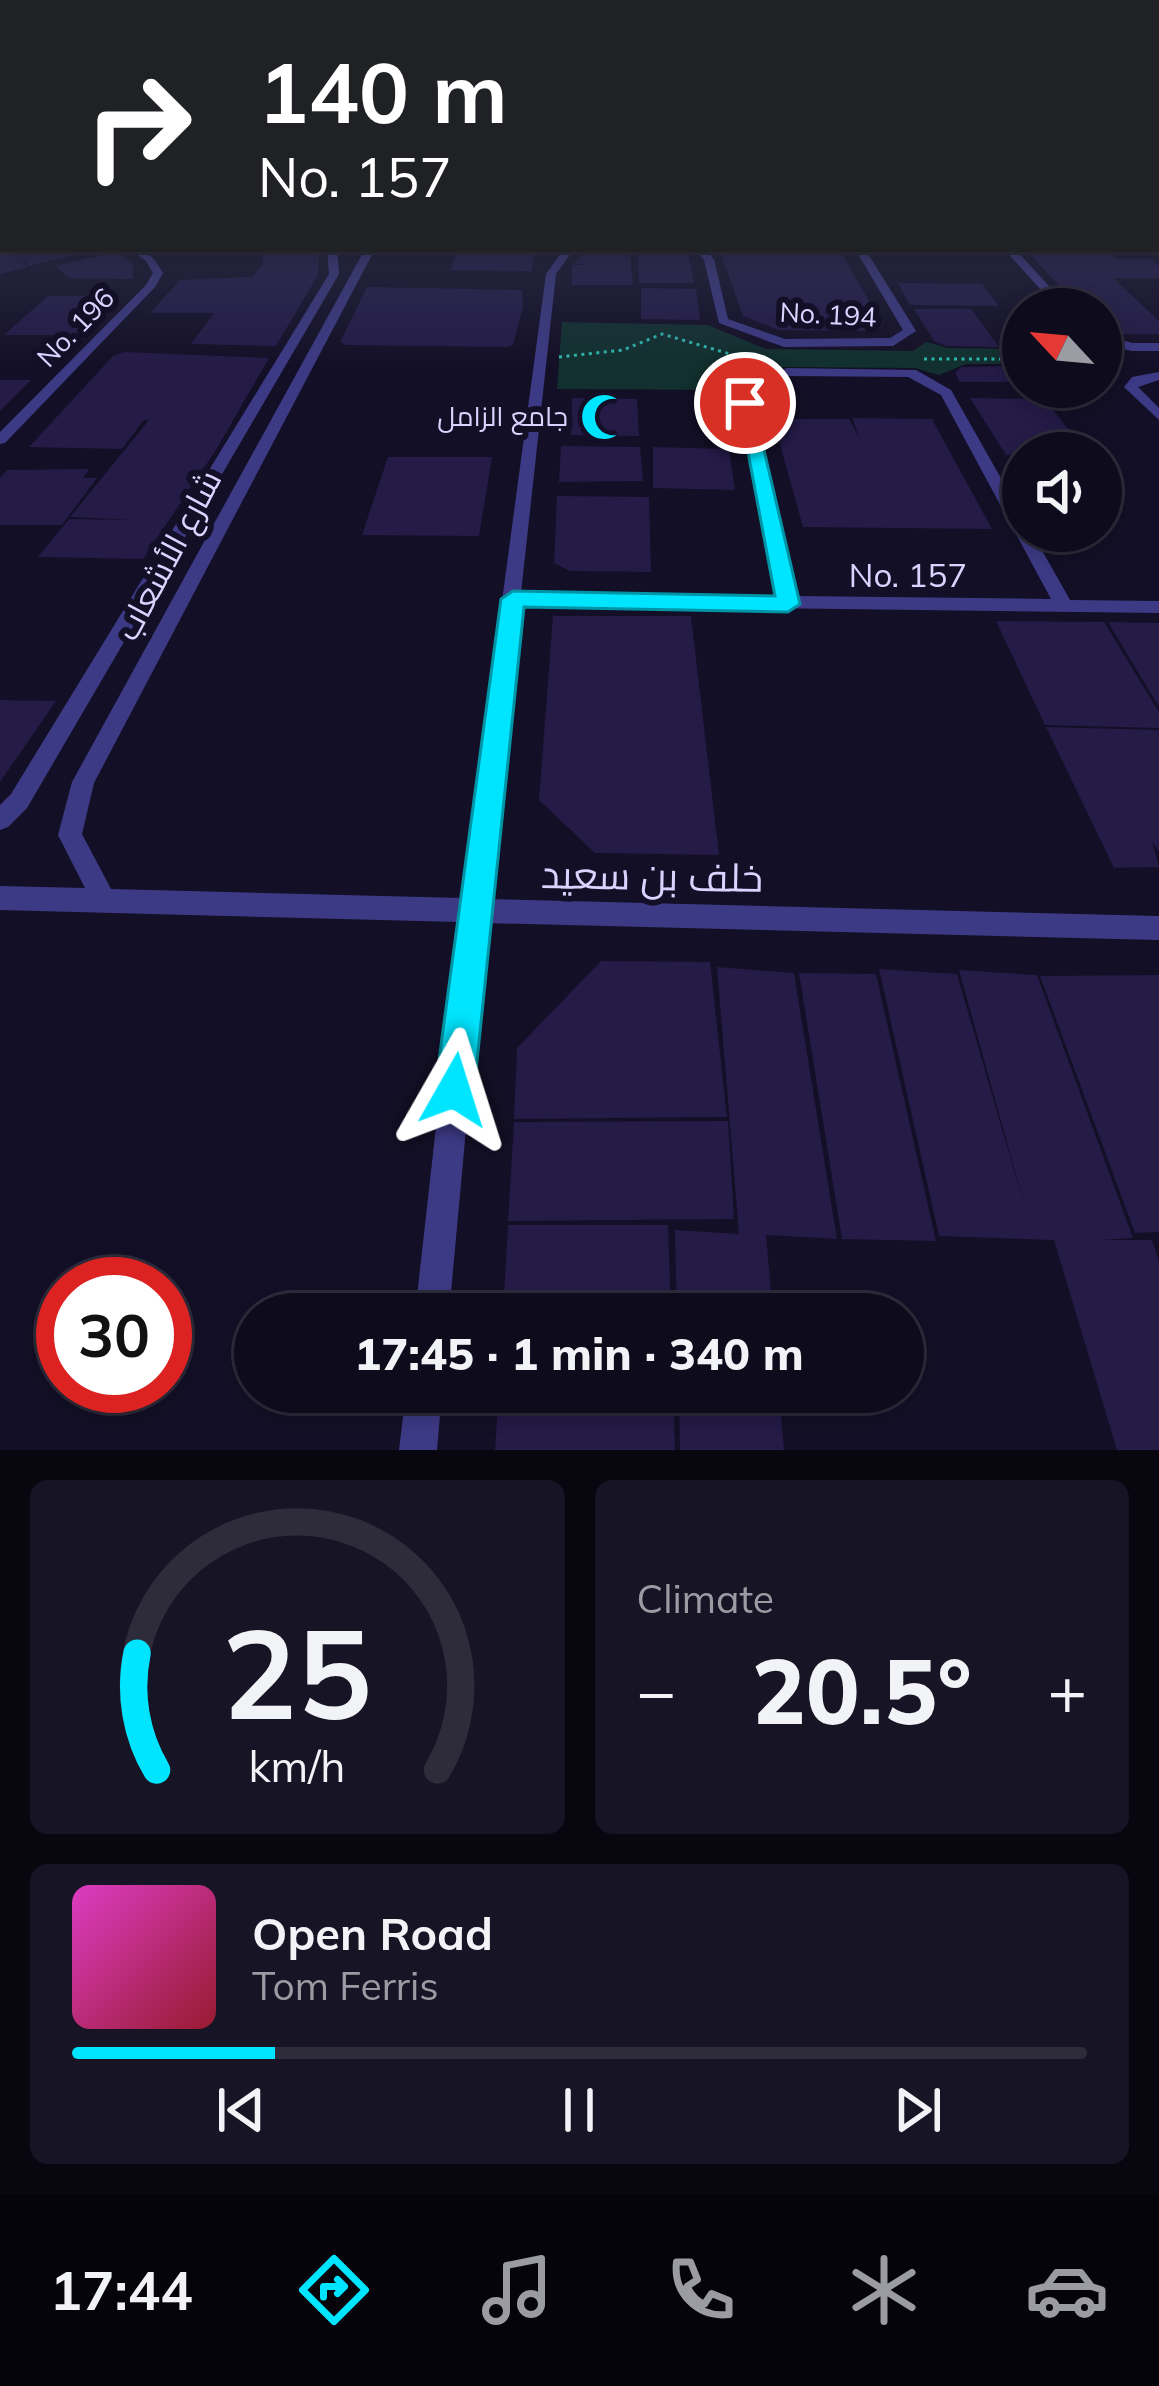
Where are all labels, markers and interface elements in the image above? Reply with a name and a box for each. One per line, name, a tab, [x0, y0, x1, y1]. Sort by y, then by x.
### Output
text: 140 m	[258, 39, 508, 144]
icon: right	[60, 48, 216, 204]
text: No. 157	[258, 143, 452, 211]
street label: No. 196	[29, 281, 121, 374]
north arrow	[1002, 288, 1122, 408]
map controls	[1002, 288, 1122, 552]
street label: No. 194	[779, 294, 877, 334]
pin	[694, 352, 796, 454]
icon: arrive	[712, 370, 778, 436]
mosque icon: جامع الزامل	[579, 392, 629, 442]
place label: جامع الزامل	[437, 399, 568, 435]
button: sound	[1002, 432, 1122, 552]
street label: شارع الأشعاب	[106, 463, 232, 648]
street label: No. 157	[849, 554, 967, 595]
street label: خلف بن سعيد	[541, 849, 764, 902]
position arrow	[391, 1027, 517, 1153]
speed limit sign: 30	[36, 1257, 192, 1413]
text: 17:45 · 1 min · 340 m	[354, 1325, 804, 1381]
text: Climate	[637, 1574, 774, 1623]
text: 25	[222, 1594, 372, 1750]
text: 20.5°	[752, 1634, 972, 1747]
text: −	[637, 1649, 676, 1732]
text: +	[1047, 1649, 1087, 1732]
text: km/h	[249, 1739, 346, 1793]
text: Open Road	[252, 1905, 493, 1961]
text: Tom Ferris	[252, 1961, 439, 2010]
icon: previous	[208, 2077, 274, 2143]
icon: pause	[546, 2077, 612, 2143]
icon: next	[885, 2077, 951, 2143]
icon: directions	[292, 2248, 376, 2332]
icon: music	[475, 2248, 559, 2332]
icon: phone	[659, 2248, 743, 2332]
icon: climate	[842, 2248, 926, 2332]
icon: car	[1025, 2248, 1109, 2332]
text: 17:44	[50, 2256, 193, 2324]

